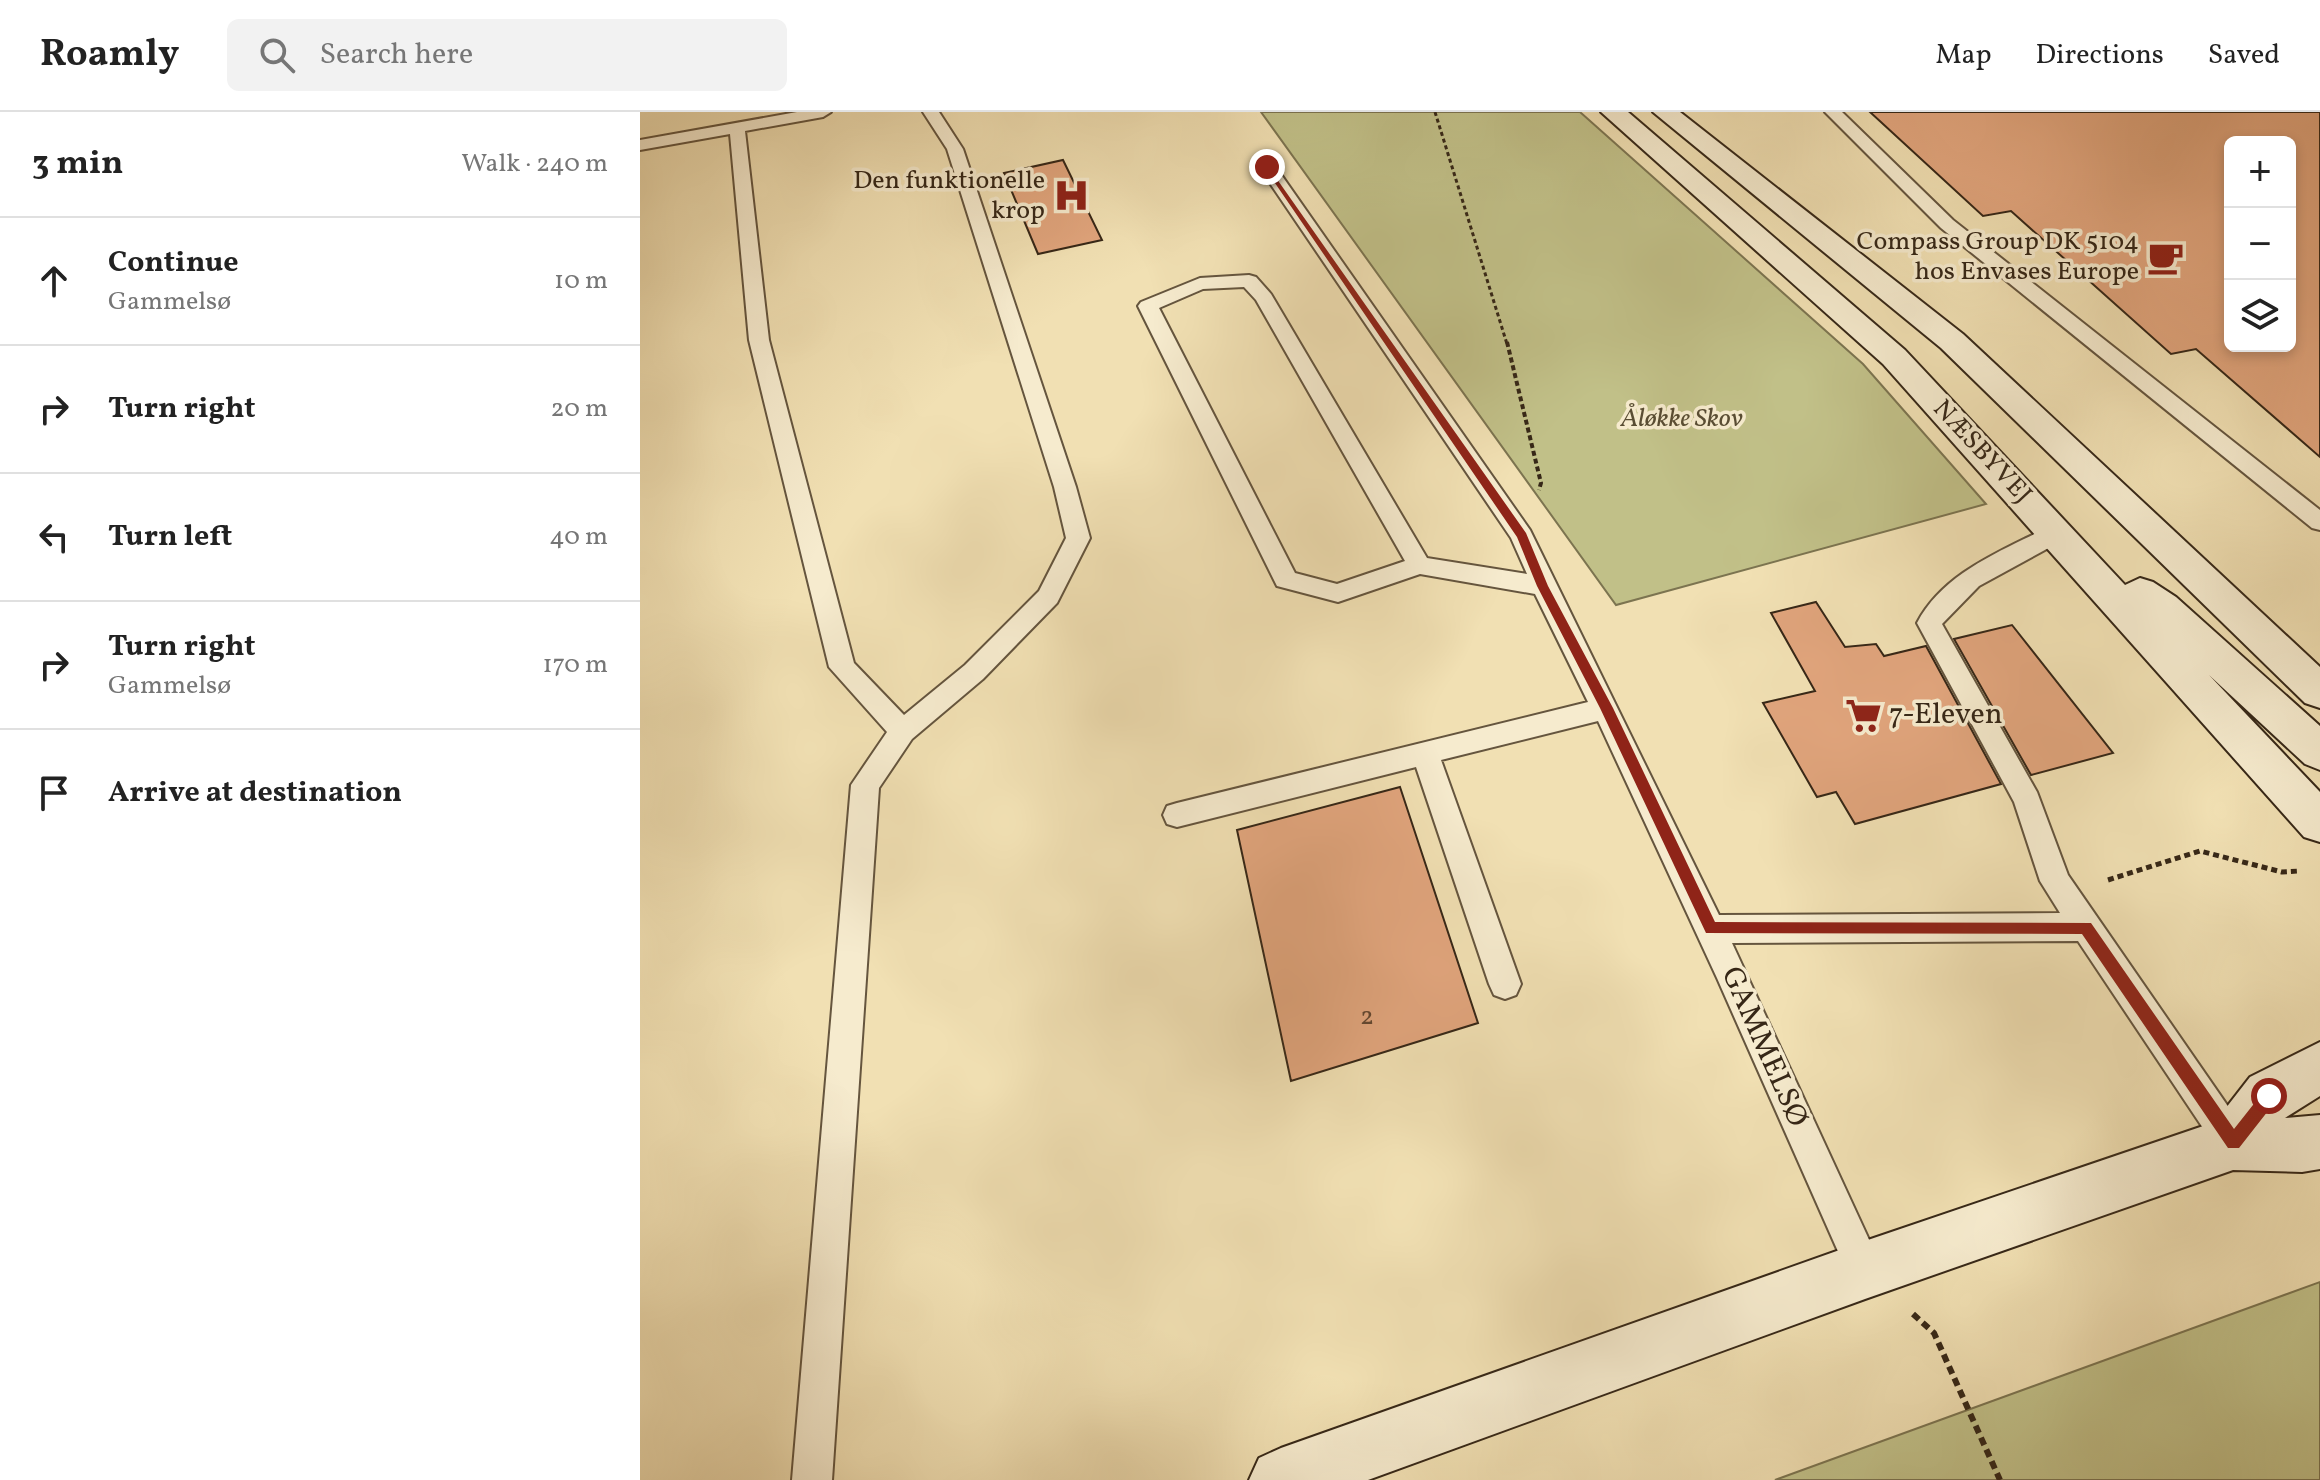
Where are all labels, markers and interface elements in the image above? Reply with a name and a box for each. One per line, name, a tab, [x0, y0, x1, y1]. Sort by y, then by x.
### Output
search box	[227, 19, 787, 91]
text: Roamly	[40, 29, 179, 82]
icon: search	[255, 33, 299, 77]
text: Search here	[319, 34, 473, 76]
text: Map	[1936, 36, 1992, 75]
text: Directions	[2036, 36, 2164, 75]
text: Saved	[2208, 36, 2280, 75]
map controls	[2224, 136, 2296, 352]
button: +	[2224, 136, 2296, 208]
text: 3 min	[32, 141, 123, 188]
text: Walk · 240 m	[461, 146, 608, 182]
route end	[1249, 149, 1285, 185]
place label: Den funktionelle krop	[853, 163, 1045, 229]
hospital icon: Den funktionelle krop	[1052, 177, 1090, 215]
button: −	[2224, 208, 2296, 280]
place label: Compass Group DK 5104 hos Envases Europe	[1856, 224, 2139, 290]
cafe icon: Compass Group DK 5104 hos Envases Europe	[2146, 238, 2184, 276]
text: Continue	[108, 242, 239, 284]
icon: ahead	[32, 259, 76, 303]
text: 10 m	[554, 263, 608, 299]
button: layers	[2224, 280, 2296, 352]
text: Gammelsø	[108, 284, 231, 320]
icon: right	[32, 387, 76, 431]
text: Turn right	[108, 388, 256, 430]
text: 20 m	[550, 391, 608, 427]
street label: NÆSBYVEJ	[1924, 392, 2040, 512]
park label: Åløkke Skov	[1620, 401, 1743, 437]
icon: left	[32, 515, 76, 559]
text: Turn left	[108, 516, 232, 558]
text: 40 m	[549, 519, 608, 555]
text: Turn right	[108, 626, 256, 668]
icon: right	[32, 643, 76, 687]
text: 170 m	[543, 647, 608, 683]
text: Gammelsø	[108, 668, 231, 704]
place label: 7-Eleven	[1889, 694, 2003, 736]
supermarket icon: 7-Eleven	[1844, 696, 1882, 734]
icon: arrive	[32, 771, 76, 815]
text: Arrive at destination	[108, 772, 402, 814]
street label: GAMMELSØ	[1710, 960, 1818, 1134]
house number: 2	[1360, 999, 1374, 1035]
route start	[2251, 1078, 2287, 1114]

